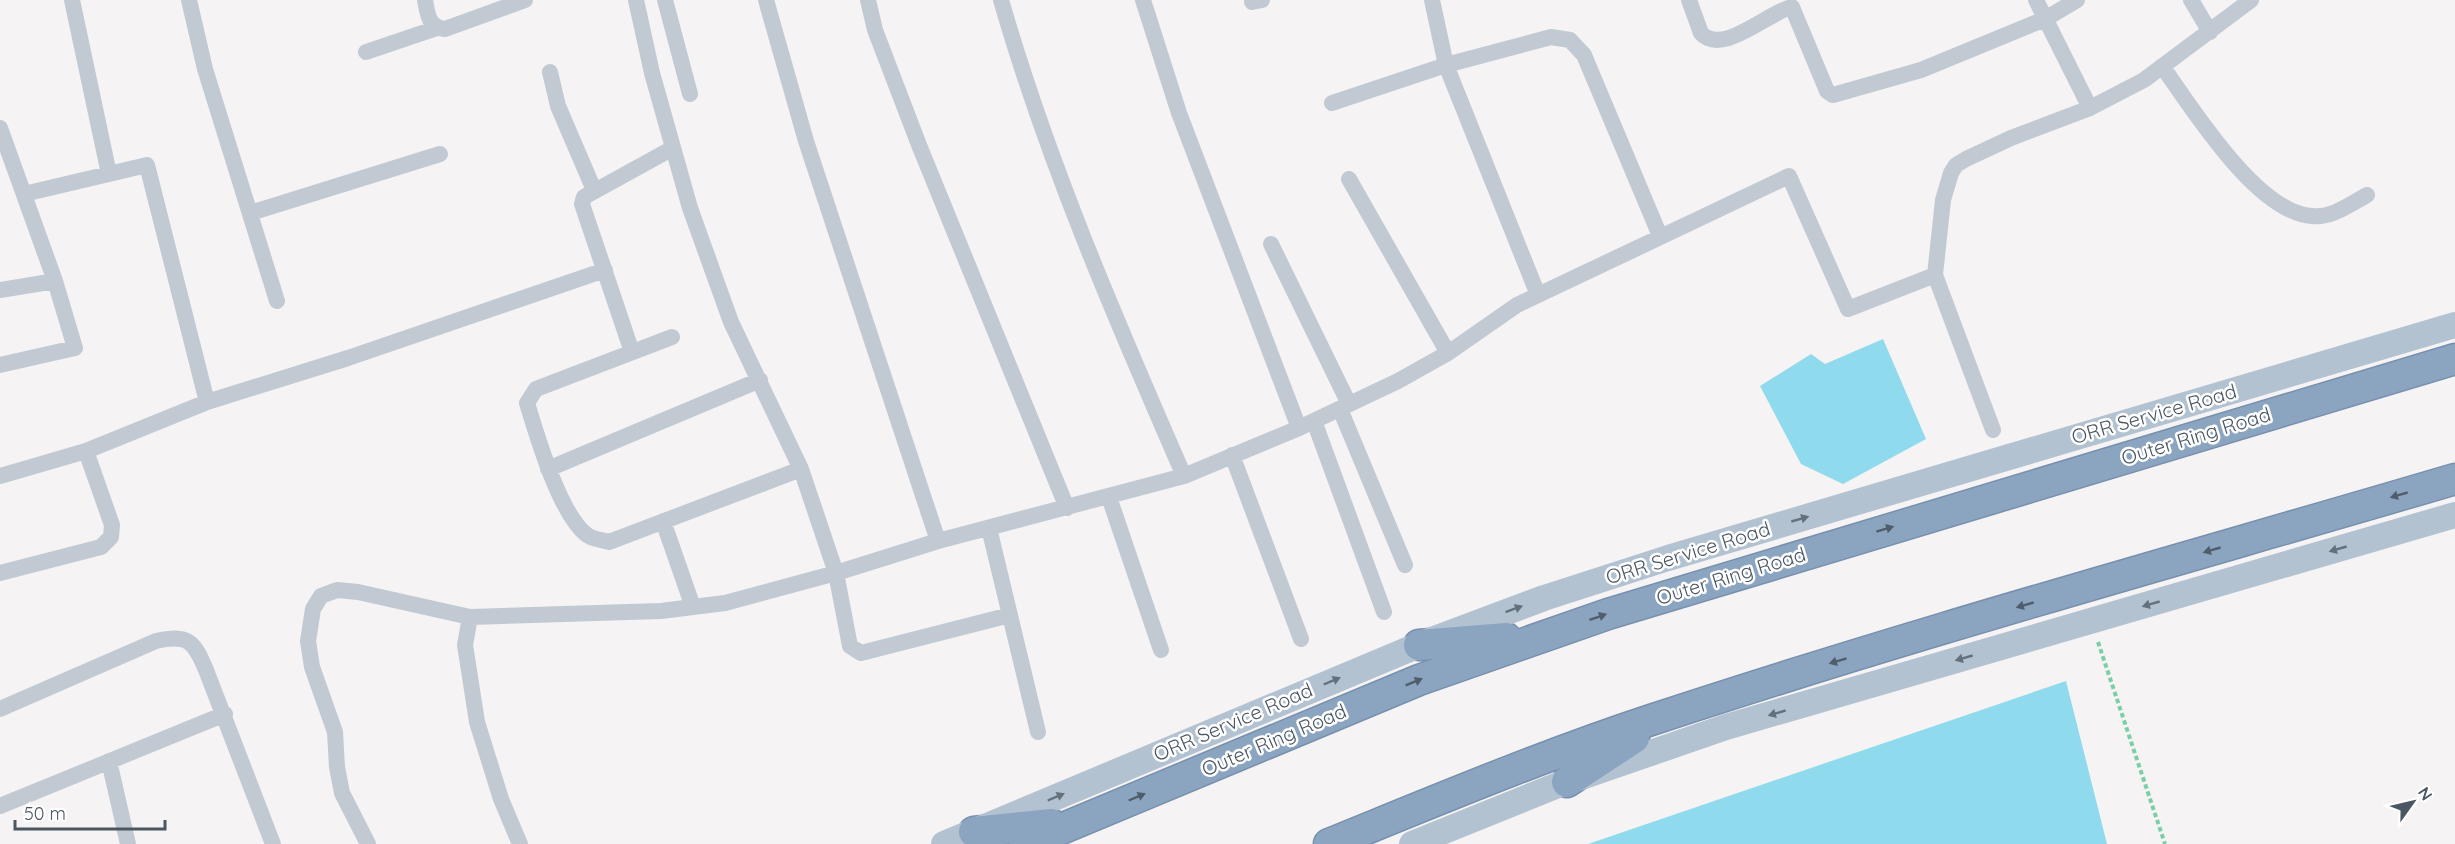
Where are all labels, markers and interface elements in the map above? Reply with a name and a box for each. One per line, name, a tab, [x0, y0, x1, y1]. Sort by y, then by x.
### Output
street label: ORR Service Road	[2069, 378, 2239, 449]
street label: Outer Ring Road	[2118, 401, 2273, 470]
one-way arrow	[2390, 491, 2408, 500]
one-way arrow	[1791, 514, 1809, 523]
street label: ORR Service Road	[1603, 516, 1773, 589]
one-way arrow	[1876, 524, 1894, 533]
street label: Outer Ring Road	[1653, 541, 1808, 610]
one-way arrow	[2329, 545, 2347, 554]
one-way arrow	[2203, 546, 2221, 555]
one-way arrow	[2142, 600, 2160, 609]
one-way arrow	[2016, 601, 2034, 610]
one-way arrow	[1505, 604, 1523, 614]
one-way arrow	[1589, 612, 1607, 622]
one-way arrow	[1955, 654, 1973, 663]
one-way arrow	[1829, 657, 1847, 666]
one-way arrow	[1323, 676, 1341, 685]
street label: ORR Service Road	[1149, 677, 1316, 766]
one-way arrow	[1405, 677, 1423, 686]
street label: Outer Ring Road	[1198, 698, 1350, 781]
one-way arrow	[1767, 709, 1785, 718]
north arrow	[2383, 772, 2443, 832]
text: N	[2414, 783, 2437, 804]
one-way arrow	[1047, 792, 1065, 802]
one-way arrow	[1128, 792, 1146, 801]
scale bar	[15, 793, 165, 831]
text: 50 m	[24, 802, 66, 825]

